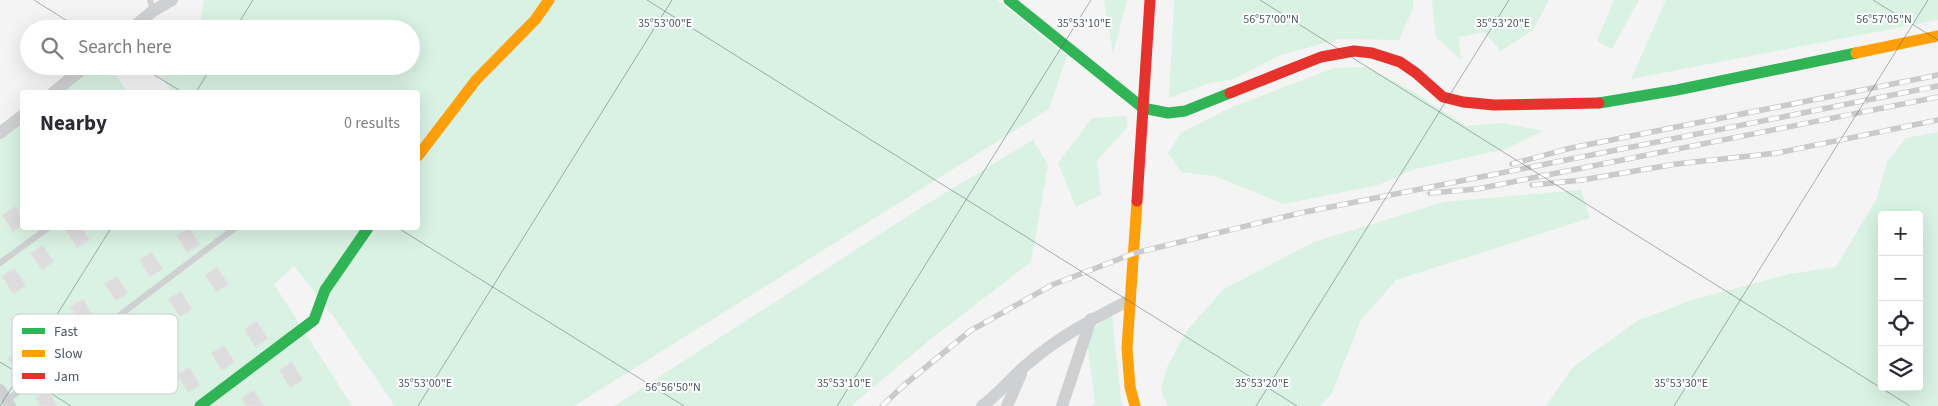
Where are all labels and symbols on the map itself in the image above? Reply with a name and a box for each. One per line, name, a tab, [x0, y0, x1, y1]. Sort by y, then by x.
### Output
text: 56°57'00"N	[1243, 11, 1299, 28]
text: 56°57'05"N	[1856, 11, 1912, 28]
text: 35°53'00"E	[638, 15, 692, 32]
text: 35°53'10"E	[1057, 15, 1111, 32]
text: 35°53'20"E	[1476, 15, 1530, 32]
legend	[12, 314, 178, 394]
text: Fast	[54, 322, 78, 342]
text: Slow	[54, 344, 83, 364]
text: Jam	[54, 367, 79, 387]
text: 35°53'00"E	[398, 375, 452, 392]
text: 35°53'10"E	[817, 375, 871, 392]
text: 35°53'20"E	[1235, 375, 1289, 392]
text: 35°53'30"E	[1654, 375, 1708, 392]
text: 56°56'50"N	[645, 379, 701, 396]

